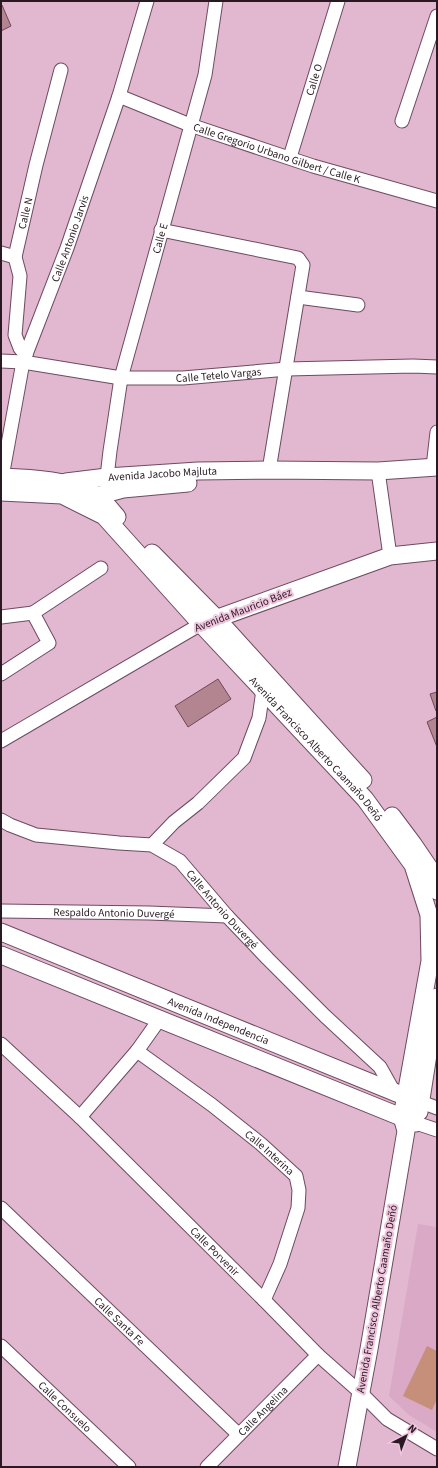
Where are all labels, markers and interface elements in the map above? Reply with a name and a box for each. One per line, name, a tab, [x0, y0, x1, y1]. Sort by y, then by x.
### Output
street label: Calle O	[302, 62, 326, 97]
street label: Calle Gregorio Urbano Gilbert / Calle K	[191, 119, 363, 187]
street label: Calle Antonio Jarvis	[47, 193, 92, 284]
street label: Calle N	[14, 196, 36, 231]
street label: Calle E	[148, 221, 171, 255]
street label: Calle Tetelo Vargas	[176, 364, 262, 386]
street label: Avenida Jacobo Majluta	[108, 463, 217, 484]
street label: Avenida Mauricio Báez	[192, 584, 294, 635]
street label: Avenida Francisco Alberto Caamaño Deñó	[246, 673, 386, 824]
street label: Calle Antonio Duvergé	[183, 866, 262, 952]
street label: Respaldo Antonio Duvergé	[53, 904, 175, 921]
street label: Avenida Independencia	[166, 993, 272, 1048]
street label: Calle Interina	[242, 1127, 297, 1178]
street label: Avenida Francisco Alberto Caamaño Deñó	[353, 1204, 401, 1394]
street label: Calle Porvenir	[187, 1223, 243, 1279]
street label: Calle Santa Fe	[91, 1293, 149, 1349]
street label: Calle Consuelo	[35, 1378, 95, 1435]
street label: Calle Angelina	[234, 1382, 291, 1439]
north arrow	[386, 1416, 426, 1456]
text: N	[405, 1421, 420, 1437]

